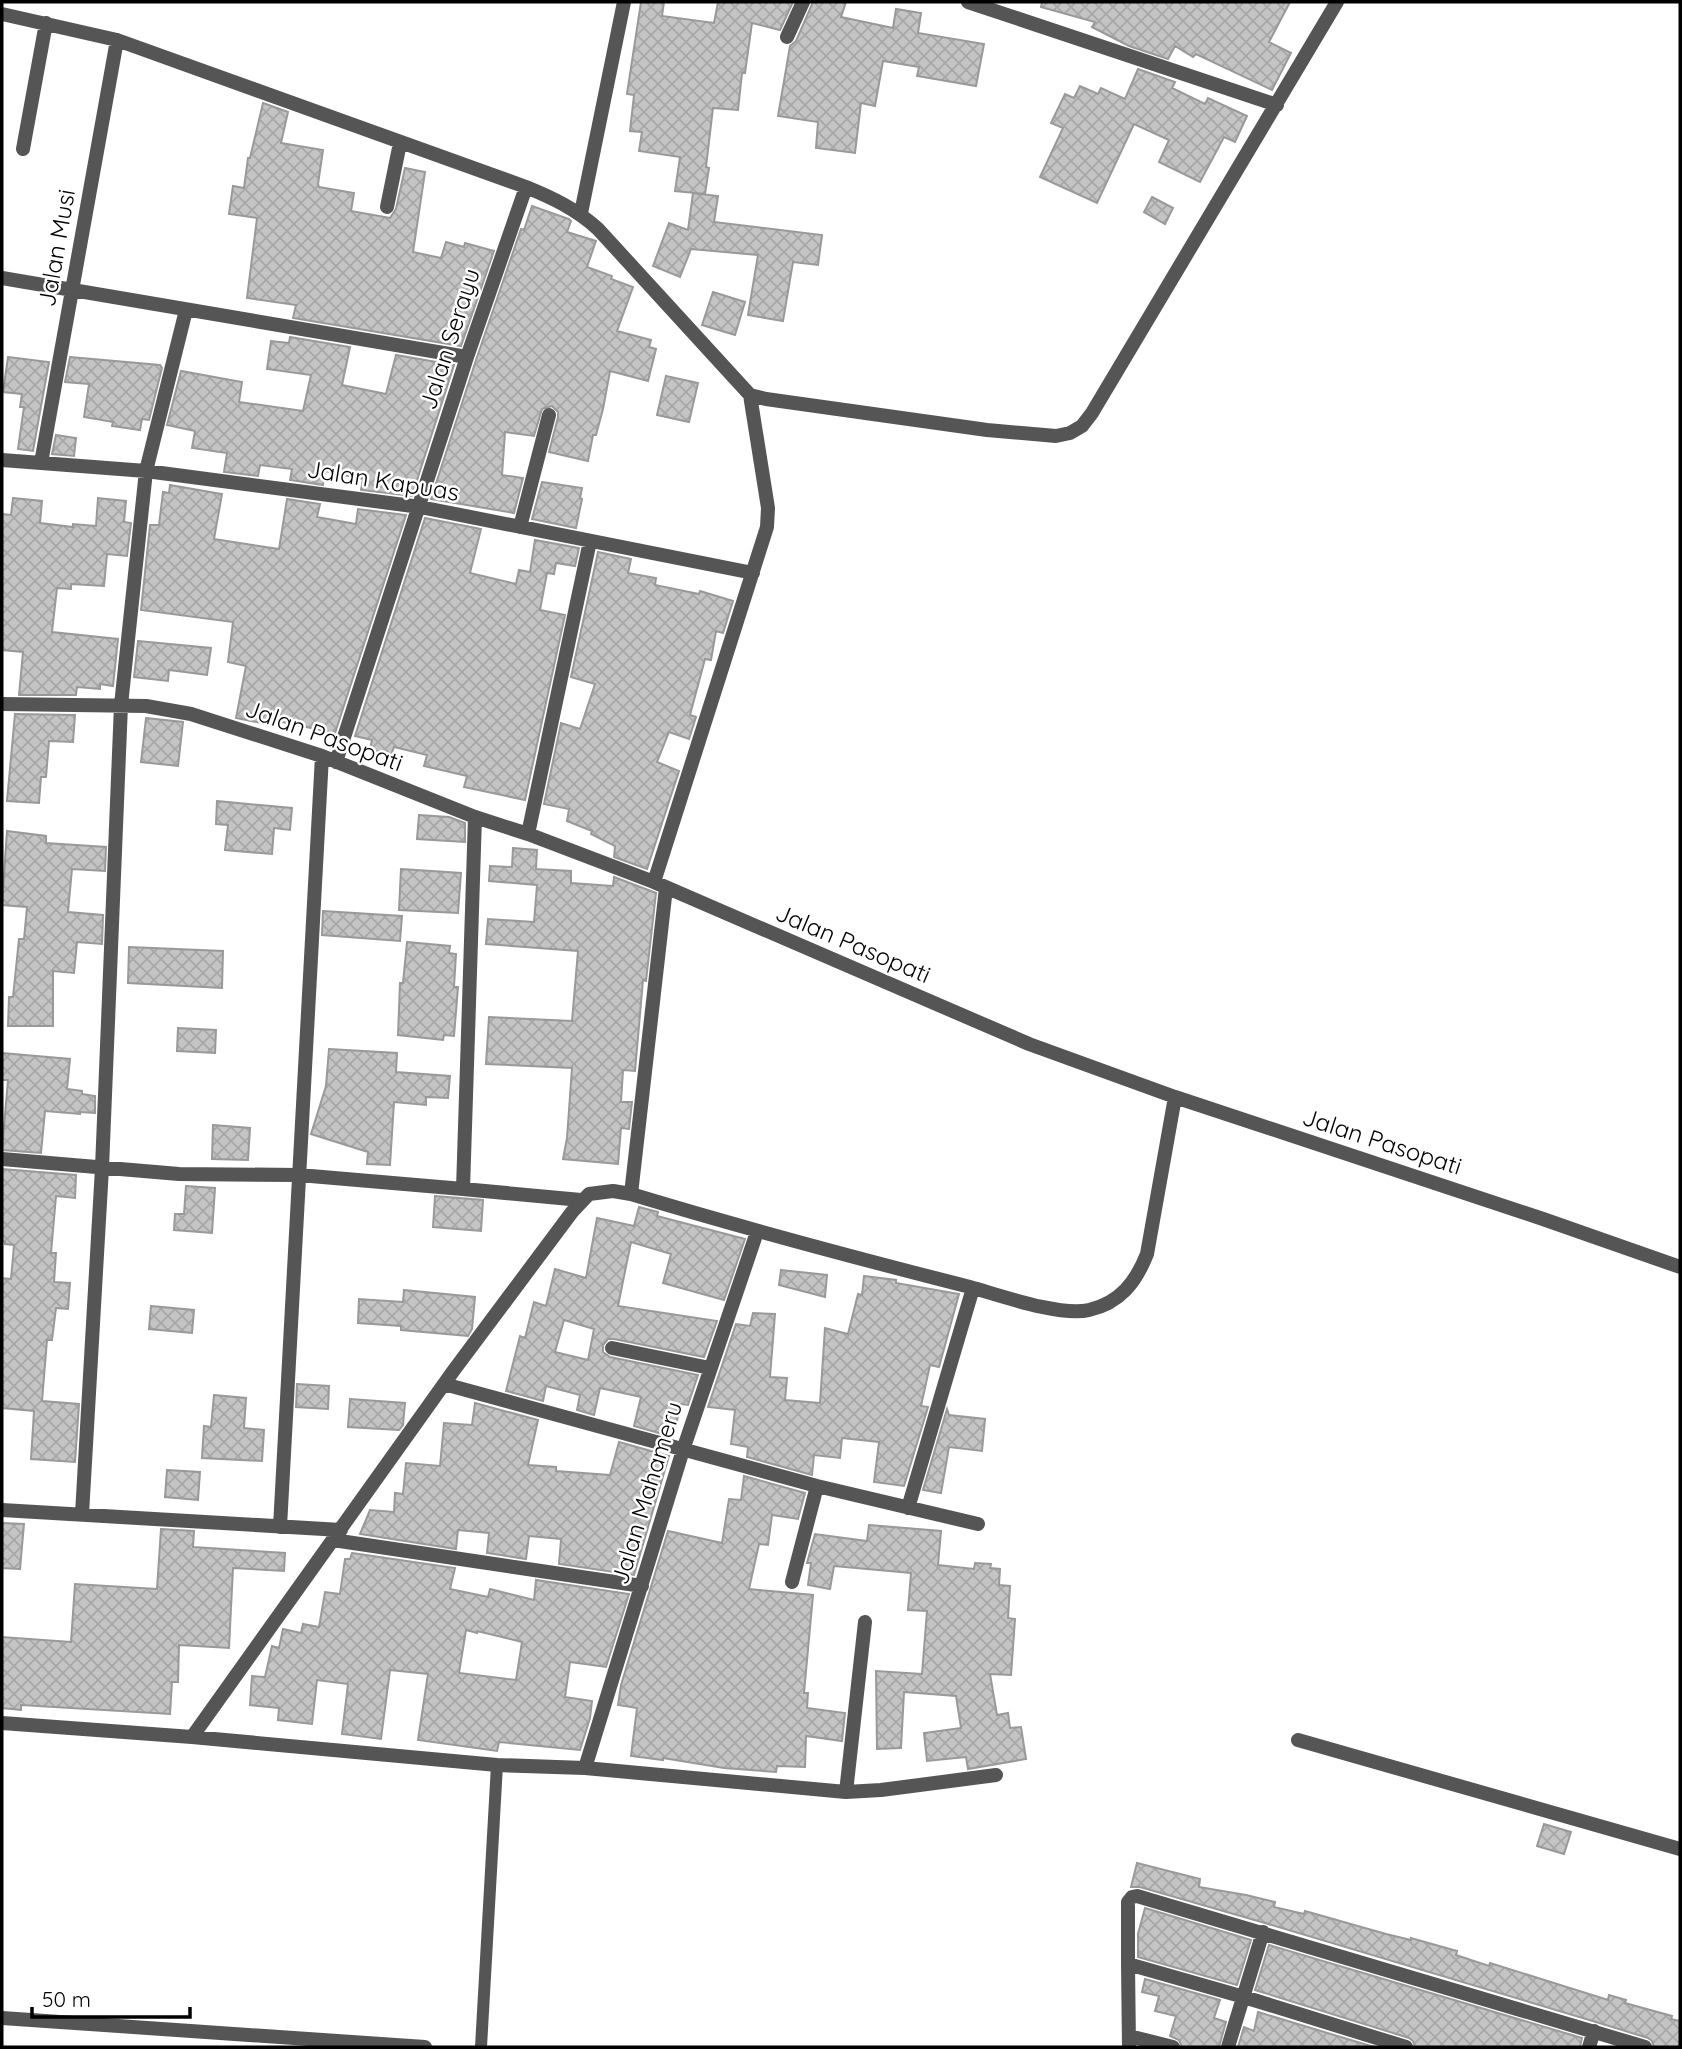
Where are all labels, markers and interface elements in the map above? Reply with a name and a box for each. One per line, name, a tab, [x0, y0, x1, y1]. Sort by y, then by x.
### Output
street label: Jalan Musi	[31, 187, 81, 309]
street label: Jalan Serayu	[412, 264, 486, 413]
street label: Jalan Kapuas	[305, 453, 461, 507]
street label: Jalan Pasopati	[241, 693, 407, 777]
street label: Jalan Pasopati	[771, 897, 935, 989]
street label: Jalan Pasopati	[1299, 1101, 1466, 1181]
street label: Jalan Mahameru	[604, 1398, 688, 1588]
scale bar	[32, 1976, 189, 2020]
text: 50 m	[42, 1986, 91, 2012]

